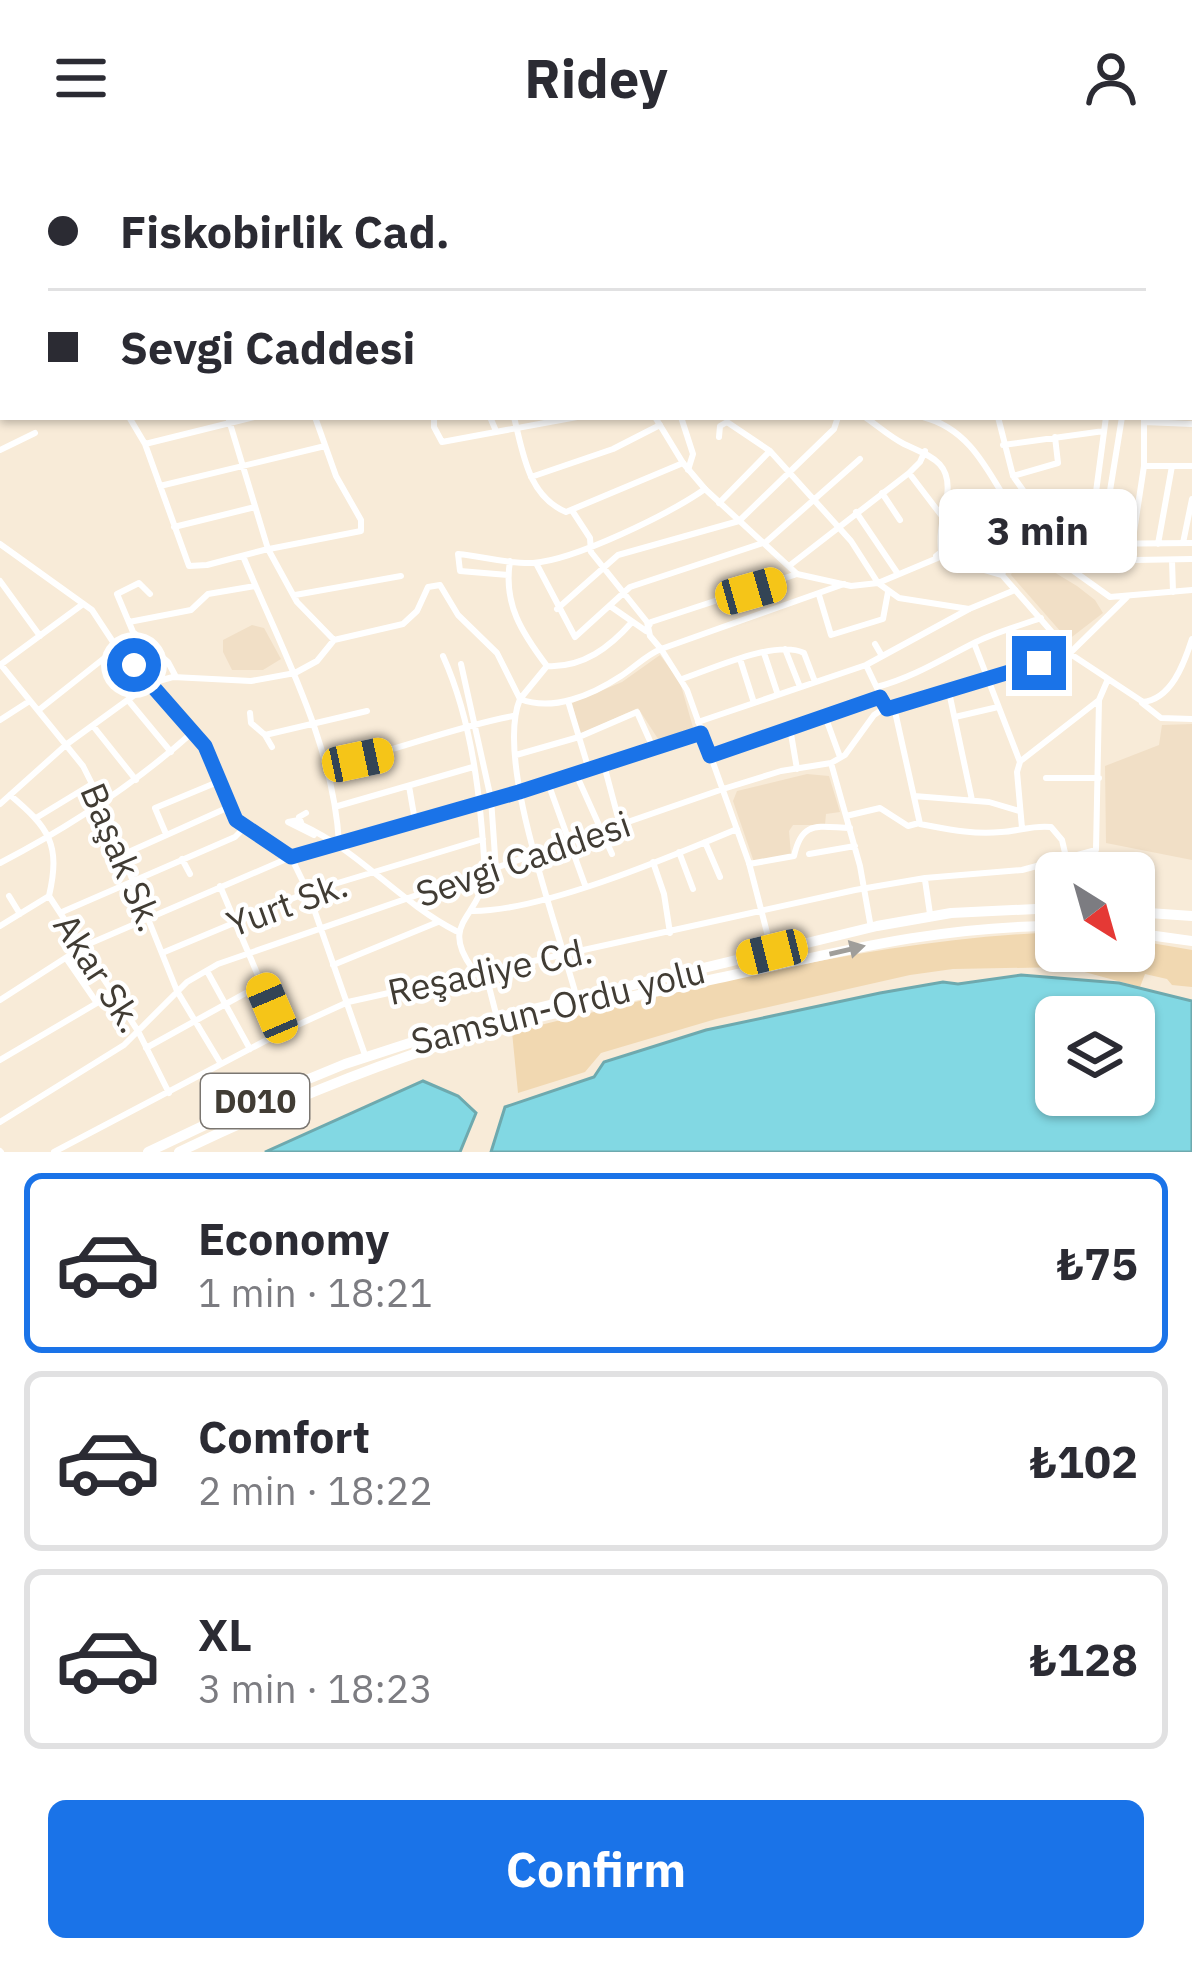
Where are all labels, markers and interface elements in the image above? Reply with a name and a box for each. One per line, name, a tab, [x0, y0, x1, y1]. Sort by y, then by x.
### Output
text: Ridey	[524, 43, 668, 113]
icon: menu	[48, 45, 114, 111]
icon: person	[1078, 45, 1144, 111]
text: Fiskobirlik Cad.	[120, 202, 450, 260]
text: Sevgi Caddesi	[120, 318, 415, 376]
callout: 3 min	[940, 489, 1138, 573]
text: 3 min	[987, 505, 1089, 556]
car	[711, 564, 791, 618]
route end	[1012, 636, 1066, 690]
route start	[107, 638, 161, 692]
car	[319, 735, 397, 785]
street label: Başak Sk.	[70, 776, 175, 938]
street label: Sevgi Caddesi	[409, 800, 636, 917]
north arrow	[1035, 852, 1155, 972]
map controls	[1035, 852, 1155, 1116]
street label: Yurt Sk.	[220, 860, 354, 947]
street label: Akar Sk.	[44, 904, 155, 1041]
street label: Reşadiye Cd.	[383, 926, 597, 1015]
car	[733, 926, 811, 978]
one-way arrow	[828, 940, 866, 959]
street label: Samsun-Ordu yolu	[406, 946, 710, 1065]
car	[241, 968, 303, 1048]
button: layers	[1035, 996, 1155, 1116]
road number: D010	[201, 1074, 309, 1128]
icon: car	[54, 1209, 162, 1317]
text: Economy	[198, 1209, 389, 1267]
text: ₺75	[1057, 1234, 1138, 1292]
text: 1 min · 18:21	[198, 1267, 433, 1318]
icon: car	[54, 1407, 162, 1515]
text: Comfort	[198, 1407, 370, 1465]
text: ₺102	[1030, 1432, 1138, 1490]
text: 2 min · 18:22	[198, 1465, 433, 1516]
icon: car	[54, 1605, 162, 1713]
text: XL	[198, 1605, 252, 1663]
text: ₺128	[1030, 1630, 1138, 1688]
text: 3 min · 18:23	[198, 1663, 433, 1714]
button: Confirm	[48, 1800, 1144, 1938]

